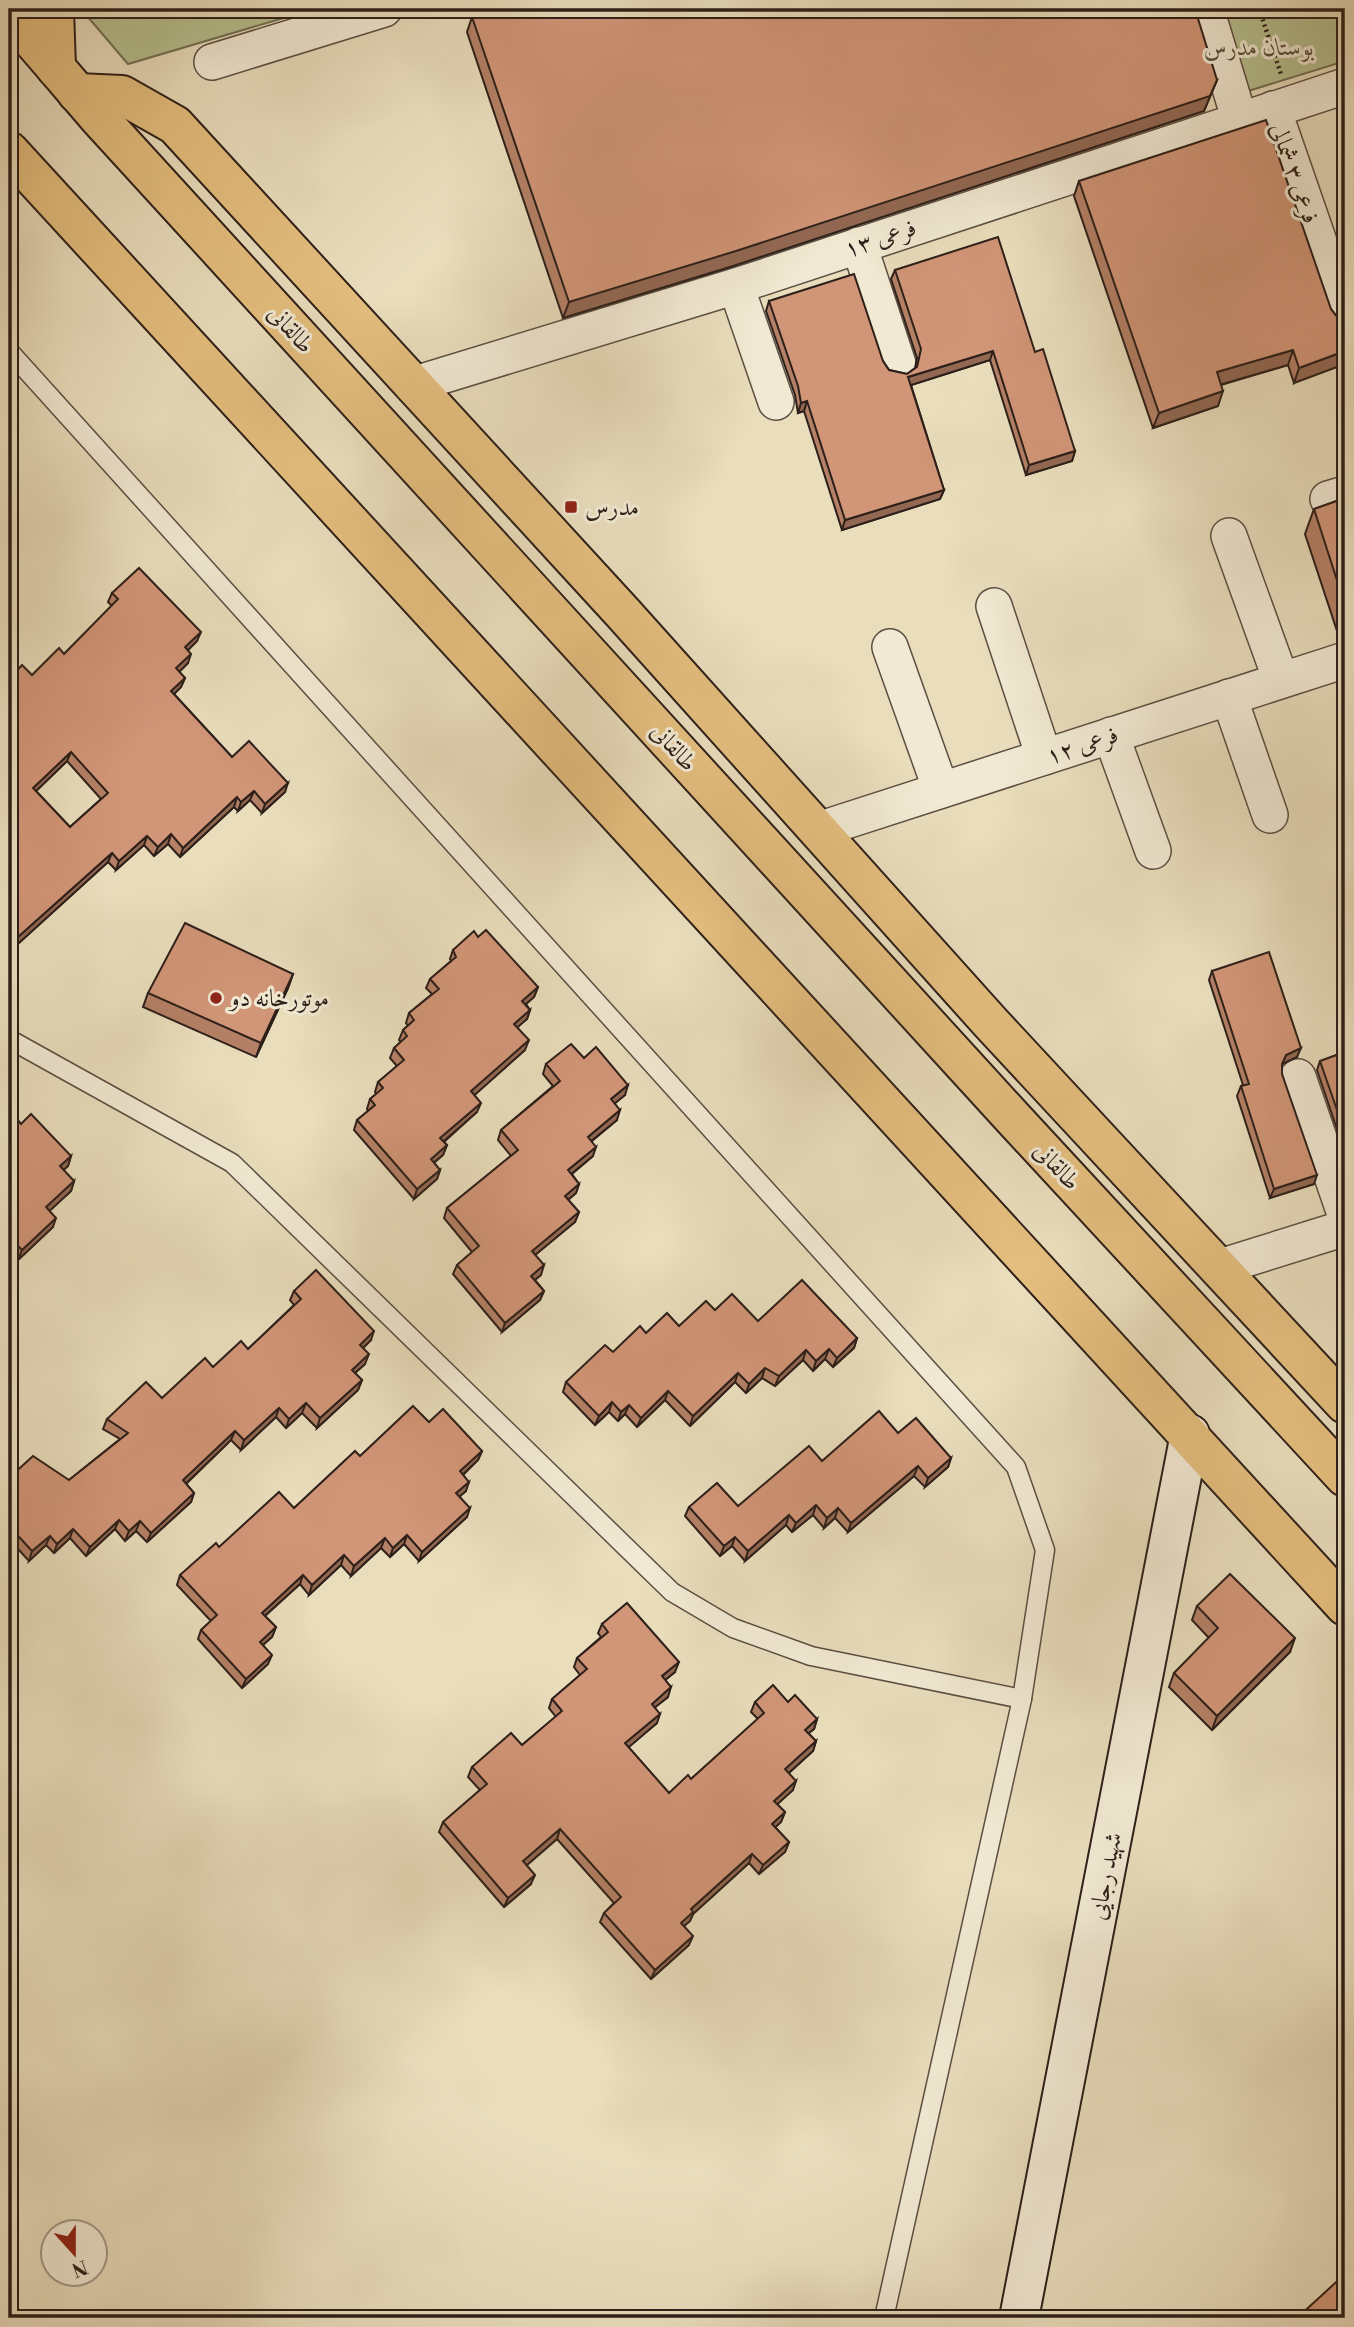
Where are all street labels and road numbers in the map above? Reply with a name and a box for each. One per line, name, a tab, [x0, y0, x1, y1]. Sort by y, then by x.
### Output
street label: فرعی ۳ شمالی	[1263, 119, 1325, 228]
street label: فرعی ۱۳	[840, 213, 920, 265]
street label: طالقانی	[261, 299, 320, 360]
street label: طالقانی	[644, 717, 703, 778]
street label: فرعی ۱۲	[1042, 720, 1122, 772]
street label: طالقانی	[1026, 1136, 1086, 1197]
street label: شهید رجایی	[1083, 1830, 1129, 1923]

